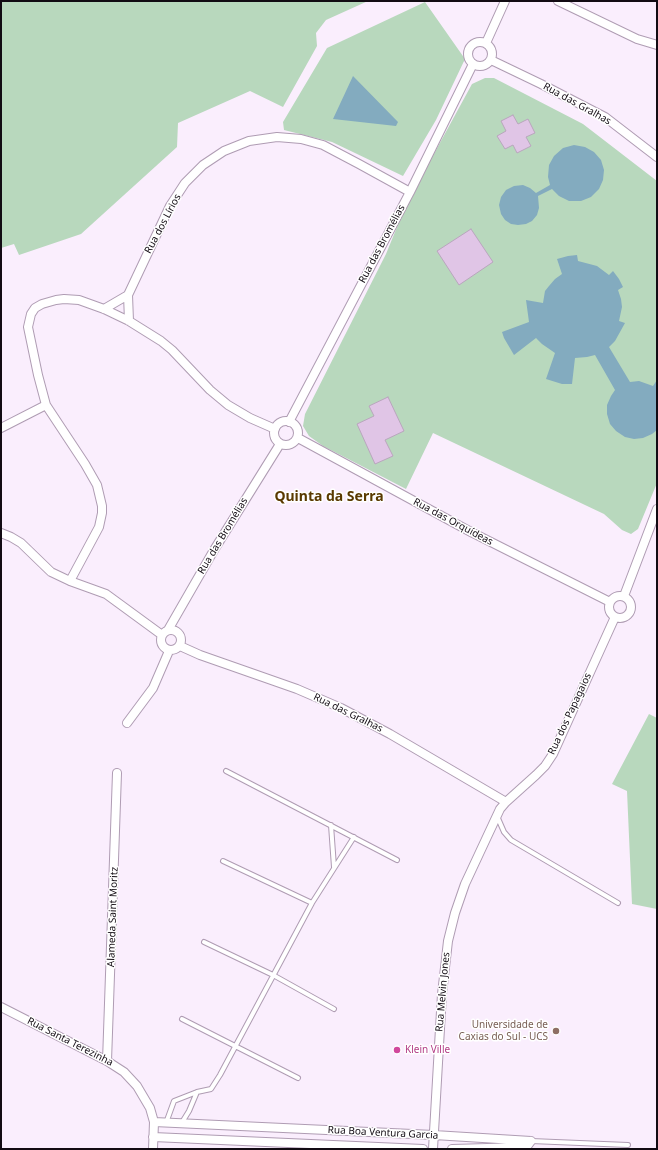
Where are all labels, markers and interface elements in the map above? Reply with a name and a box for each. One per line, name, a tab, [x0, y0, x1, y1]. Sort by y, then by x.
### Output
street label: Rua das Gralhas	[541, 80, 613, 128]
street label: Rua dos Lírios	[142, 192, 184, 256]
street label: Rua das Bromélias	[356, 203, 408, 285]
district label: Quinta da Serra	[274, 489, 384, 505]
street label: Rua das Bromélias	[196, 496, 250, 576]
street label: Rua das Orquídeas	[411, 496, 495, 548]
street label: Rua dos Papagaios	[546, 671, 594, 757]
street label: Rua das Gralhas	[311, 691, 385, 735]
street label: Alameda Saint Moritz	[105, 867, 121, 967]
street label: Rua Melvin Jones	[434, 952, 452, 1032]
street label: Rua Santa Terezinha	[25, 1015, 115, 1069]
place label: Universidade de Caxias do Sul - UCS	[459, 1019, 548, 1042]
marker: Universidade de Caxias do Sul - UCS	[551, 1026, 561, 1036]
place label: Klein Ville	[405, 1044, 450, 1056]
marker: Klein Ville	[392, 1045, 402, 1055]
street label: Rua Boa Ventura Garcia	[327, 1124, 439, 1142]

